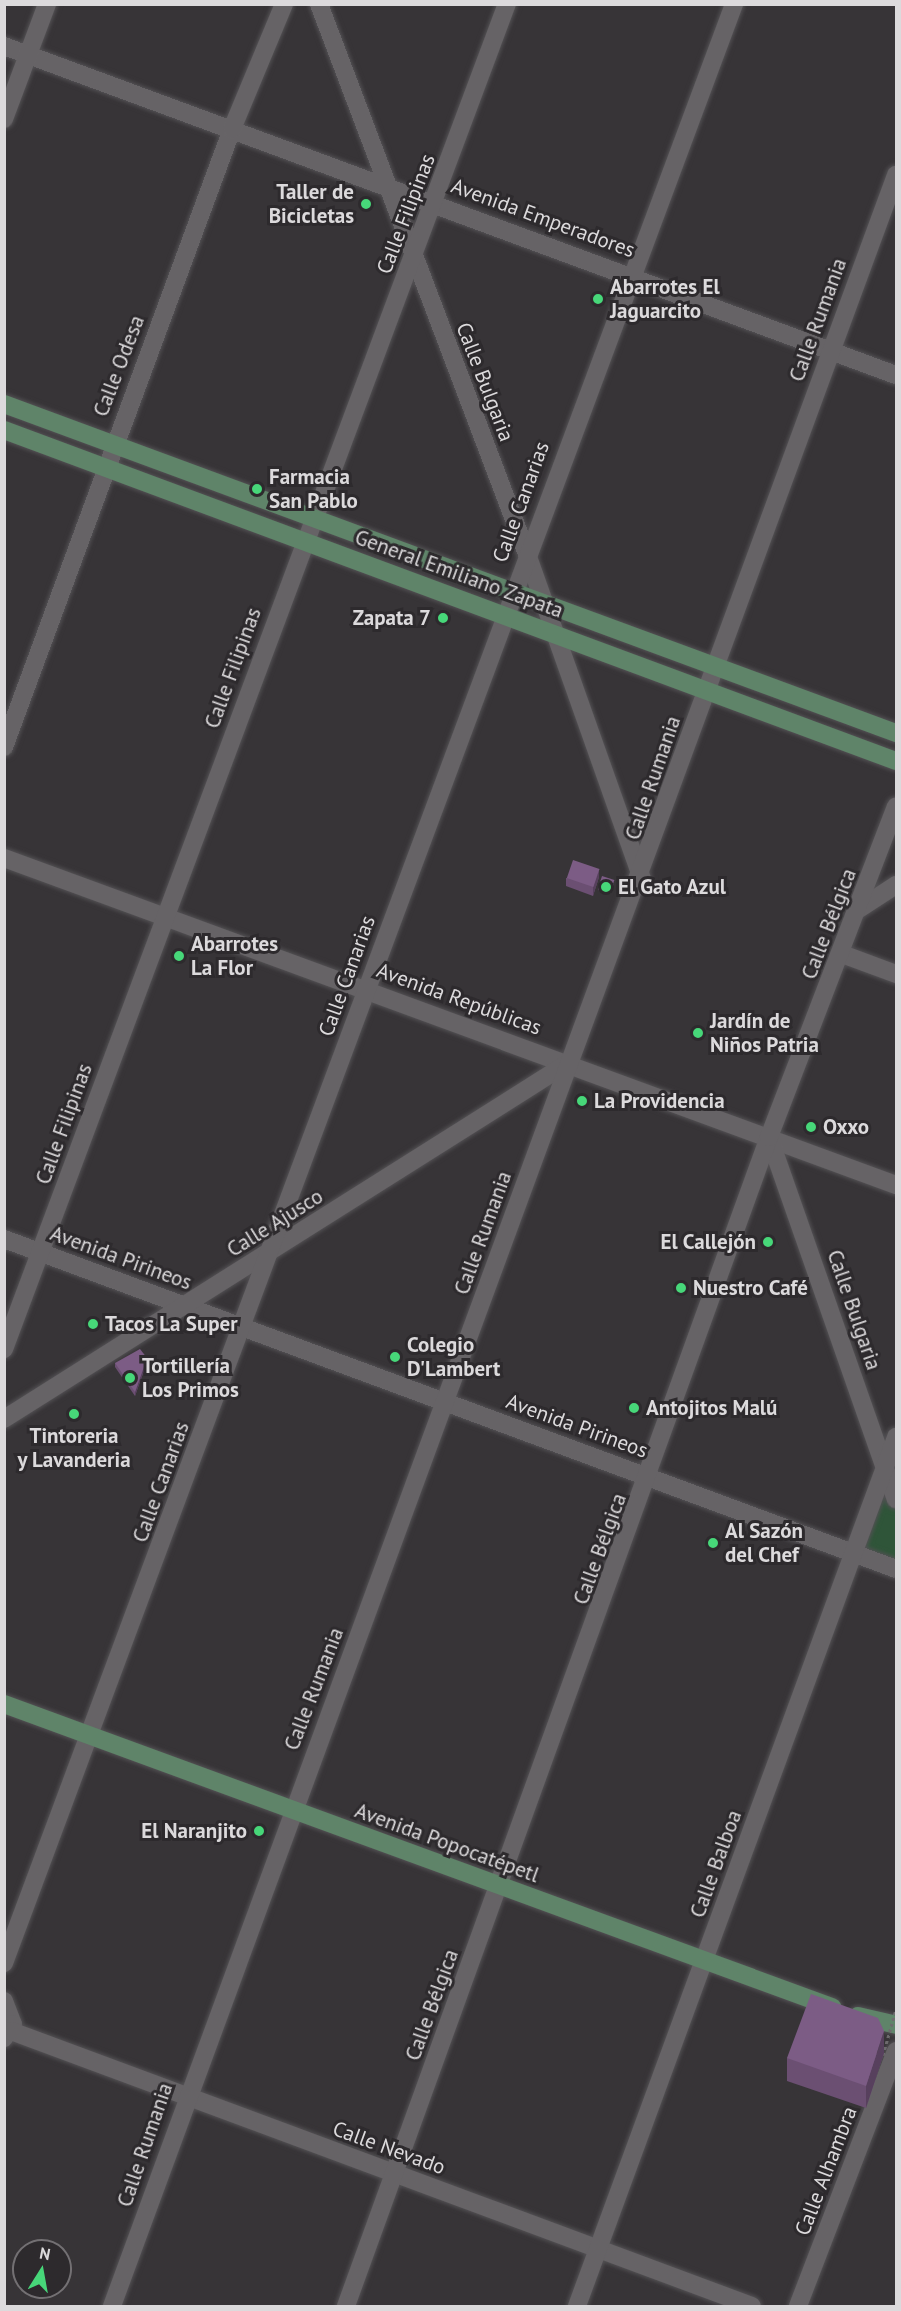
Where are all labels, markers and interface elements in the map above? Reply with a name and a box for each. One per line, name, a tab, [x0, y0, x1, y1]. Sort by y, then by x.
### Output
street label: Calle Filipinas	[372, 150, 440, 278]
street label: Avenida Emperadores	[448, 173, 638, 263]
place label: Taller de Bicicletas	[269, 179, 354, 229]
marker: Taller de Bicicletas	[359, 197, 373, 211]
street label: Calle Rumania	[784, 255, 852, 385]
place label: Abarrotes El Jaguarcito	[610, 274, 720, 324]
marker: Abarrotes El Jaguarcito	[591, 292, 605, 306]
street label: Calle Odesa	[88, 312, 150, 420]
street label: Calle Bulgaria	[451, 319, 519, 445]
street label: Calle Canarias	[488, 438, 554, 566]
place label: Farmacia San Pablo	[269, 464, 358, 514]
marker: Farmacia San Pablo	[250, 482, 264, 496]
street label: General Emiliano Zapata	[351, 525, 567, 623]
street label: Calle Filipinas	[200, 604, 266, 732]
place label: Zapata 7	[353, 605, 431, 631]
marker: Zapata 7	[436, 611, 450, 625]
street label: Calle Rumania	[620, 713, 686, 843]
street label: Calle Bélgica	[796, 865, 862, 983]
place label: El Gato Azul	[618, 874, 727, 900]
marker: El Gato Azul	[599, 880, 613, 894]
street label: Calle Canarias	[314, 912, 380, 1040]
place label: Abarrotes La Flor	[191, 931, 278, 981]
marker: Abarrotes La Flor	[172, 949, 186, 963]
street label: Avenida Repúblicas	[373, 958, 545, 1040]
place label: Jardín de Niños Patria	[710, 1008, 819, 1058]
marker: Jardín de Niños Patria	[691, 1026, 705, 1040]
street label: Calle Filipinas	[31, 1060, 97, 1188]
place label: La Providencia	[594, 1088, 725, 1114]
marker: La Providencia	[575, 1094, 589, 1108]
place label: Oxxo	[823, 1114, 869, 1140]
marker: Oxxo	[804, 1120, 818, 1134]
street label: Calle Rumania	[449, 1168, 517, 1298]
street label: Calle Ajusco	[222, 1183, 328, 1263]
street label: Avenida Pirineos	[47, 1221, 195, 1295]
place label: El Callejón	[660, 1229, 756, 1255]
marker: El Callejón	[761, 1235, 775, 1249]
street label: Calle Bulgaria	[822, 1247, 886, 1373]
place label: Nuestro Café	[693, 1275, 808, 1301]
marker: Nuestro Café	[674, 1281, 688, 1295]
place label: Tacos La Super	[105, 1311, 238, 1337]
marker: Tacos La Super	[86, 1317, 100, 1331]
place label: Colegio D'Lambert	[407, 1332, 500, 1382]
marker: Colegio D'Lambert	[388, 1350, 402, 1364]
place label: Tortillería Los Primos	[142, 1353, 239, 1403]
marker: Tortillería Los Primos	[123, 1371, 137, 1385]
street label: Avenida Pirineos	[503, 1389, 651, 1463]
place label: Antojitos Malú	[646, 1395, 777, 1421]
marker: Antojitos Malú	[627, 1401, 641, 1415]
marker: Tintoreria y Lavanderia	[67, 1407, 81, 1421]
street label: Calle Canarias	[128, 1418, 194, 1546]
place label: Tintoreria y Lavanderia	[17, 1423, 131, 1473]
street label: Calle Bélgica	[568, 1490, 632, 1608]
place label: Al Sazón del Chef	[725, 1518, 803, 1568]
marker: Al Sazón del Chef	[706, 1536, 720, 1550]
street label: Calle Rumania	[279, 1624, 349, 1754]
street label: Avenida Popocatépetl	[351, 1798, 543, 1888]
street label: Calle Balboa	[685, 1807, 747, 1921]
place label: El Naranjito	[141, 1818, 247, 1844]
marker: El Naranjito	[252, 1824, 266, 1838]
street label: Calle Bélgica	[400, 1946, 464, 2064]
street label: Calle Rumania	[112, 2080, 178, 2210]
street label: Calle Alhambra	[790, 2103, 862, 2239]
street label: Calle Nevado	[329, 2116, 449, 2180]
north arrow	[12, 2239, 72, 2299]
text: N	[38, 2242, 52, 2264]

